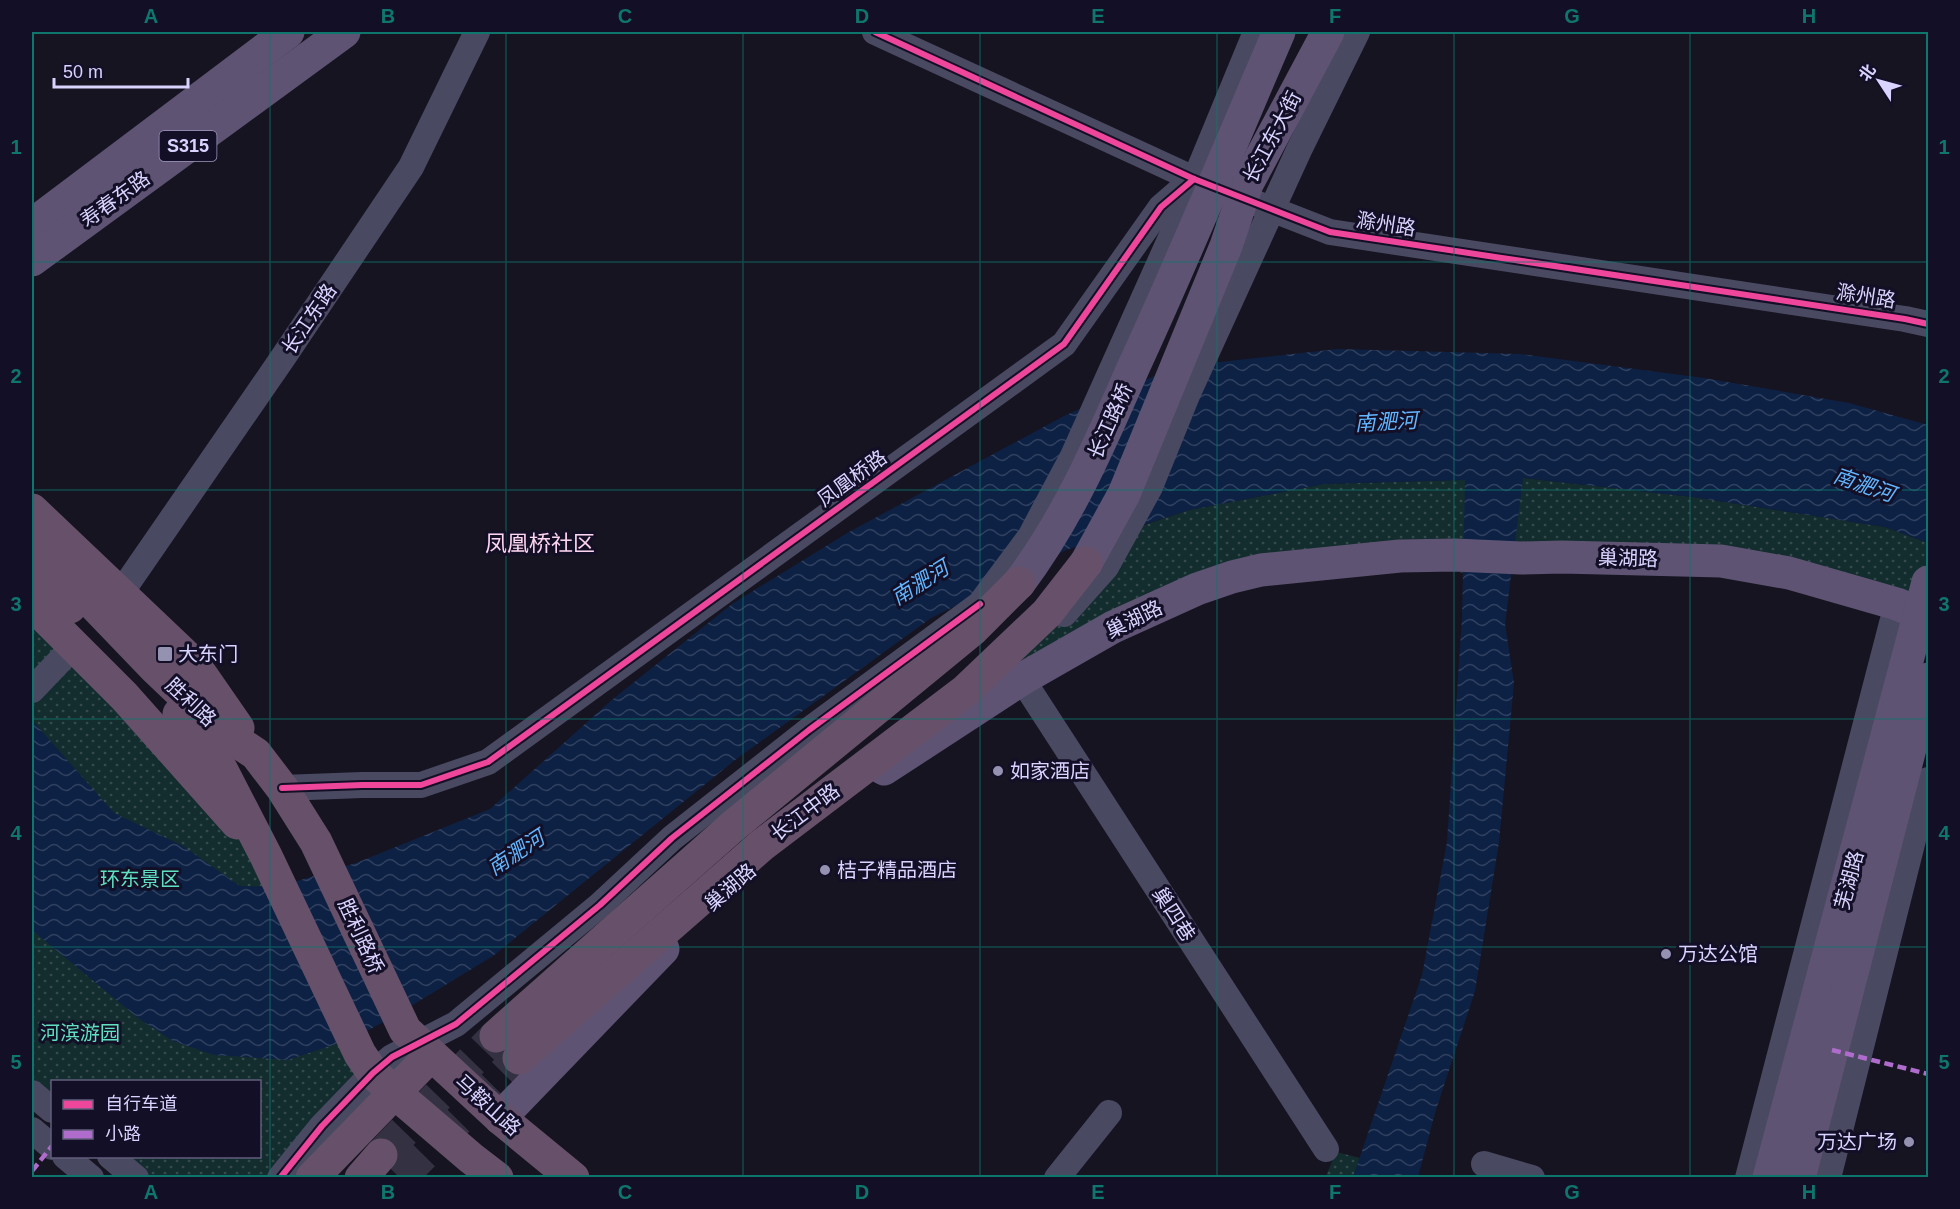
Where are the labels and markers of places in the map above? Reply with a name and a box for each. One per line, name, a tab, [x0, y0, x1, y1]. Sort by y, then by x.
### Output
place label: 大东门	[178, 643, 238, 665]
marker: 大东门	[156, 645, 174, 663]
place label: 如家酒店	[1010, 760, 1090, 782]
marker: 如家酒店	[991, 764, 1005, 778]
place label: 桔子精品酒店	[837, 859, 957, 881]
marker: 桔子精品酒店	[818, 863, 832, 877]
place label: 万达公馆	[1678, 943, 1758, 965]
marker: 万达公馆	[1659, 947, 1673, 961]
place label: 万达广场	[1817, 1131, 1897, 1153]
marker: 万达广场	[1902, 1135, 1916, 1149]

